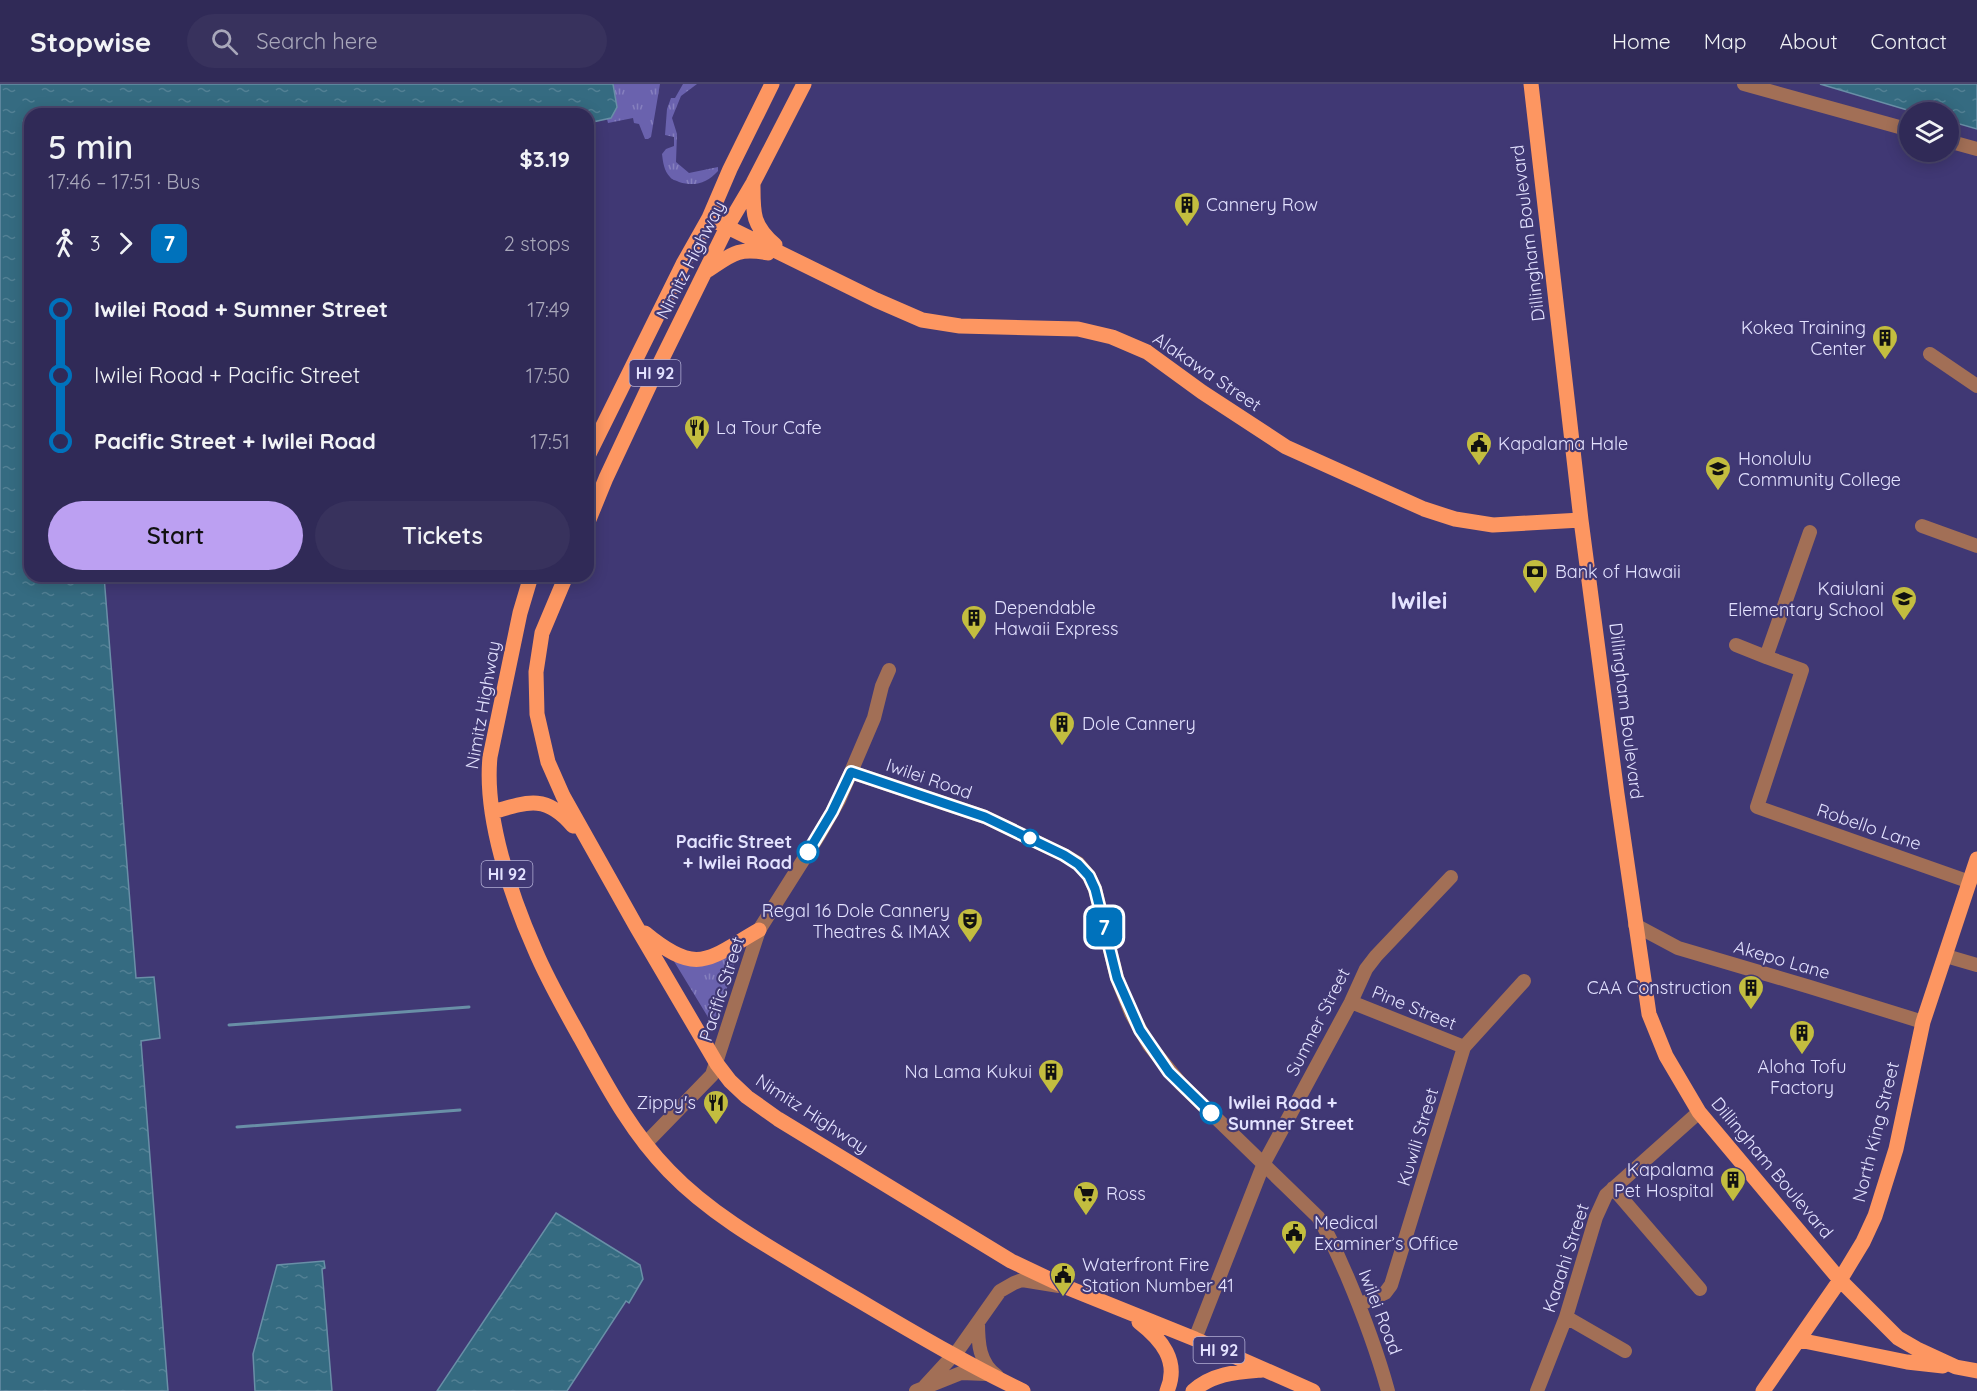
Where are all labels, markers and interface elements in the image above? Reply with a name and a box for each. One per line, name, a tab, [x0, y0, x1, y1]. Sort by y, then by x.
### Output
search box	[187, 14, 607, 68]
text: Stopwise	[30, 24, 151, 59]
icon: search	[208, 25, 241, 58]
text: Search here	[256, 27, 378, 55]
text: Home	[1612, 28, 1671, 54]
text: Map	[1704, 28, 1747, 54]
text: About	[1780, 28, 1838, 54]
text: Contact	[1871, 28, 1947, 54]
map controls	[1899, 102, 1959, 162]
button: layers	[1899, 102, 1959, 162]
text: 5 min	[48, 126, 133, 167]
street label: Dillingham Boulevard	[1505, 143, 1550, 323]
text: $3.19	[520, 145, 570, 173]
text: 17:46 – 17:51 · Bus	[48, 169, 200, 194]
building icon: Cannery Row	[1172, 190, 1202, 228]
place label: Cannery Row	[1206, 193, 1318, 216]
street label: Nimitz Highway	[651, 197, 730, 323]
icon: walk	[48, 227, 81, 260]
icon: forward	[109, 227, 142, 260]
text: 7	[163, 230, 175, 256]
text: 3	[90, 231, 100, 256]
text: 2 stops	[504, 231, 570, 256]
text: Iwilei Road + Sumner Street	[94, 295, 388, 323]
text: 17:49	[527, 297, 570, 322]
place label: Kokea Training Center	[1741, 316, 1866, 360]
building icon: Kokea Training Center	[1870, 323, 1900, 361]
street label: Alakawa Street	[1149, 327, 1266, 416]
road number: HI 92	[630, 360, 680, 386]
text: Iwilei Road + Pacific Street	[94, 361, 360, 389]
text: 17:50	[526, 363, 570, 388]
restaurant icon: La Tour Cafe	[682, 413, 712, 451]
place label: La Tour Cafe	[716, 416, 822, 439]
text: Pacific Street + Iwilei Road	[94, 427, 376, 455]
text: 17:51	[530, 429, 570, 454]
public building icon: Kapalama Hale	[1464, 429, 1494, 467]
place label: Kapalama Hale	[1498, 432, 1628, 455]
place label: Honolulu Community College	[1738, 447, 1901, 491]
school or university icon: Honolulu Community College	[1703, 454, 1733, 492]
button: Start	[48, 501, 303, 570]
button: Tickets	[315, 501, 570, 570]
bank icon: Bank of Hawaii	[1520, 557, 1550, 595]
place label: Bank of Hawaii	[1555, 560, 1681, 583]
place label: Kaiulani Elementary School	[1728, 577, 1884, 621]
school or university icon: Kaiulani Elementary School	[1889, 584, 1919, 622]
district label: Iwilei	[1391, 585, 1447, 615]
place label: Dependable Hawaii Express	[994, 596, 1118, 640]
building icon: Dependable Hawaii Express	[959, 603, 989, 641]
street label: Dillingham Boulevard	[1604, 621, 1649, 801]
street label: Nimitz Highway	[460, 639, 505, 771]
building icon: Dole Cannery	[1047, 709, 1077, 747]
place label: Dole Cannery	[1082, 712, 1196, 735]
street label: Iwilei Road	[883, 753, 975, 804]
street label: Robello Lane	[1814, 798, 1924, 855]
unlabelled marker	[1021, 829, 1039, 847]
place label: Pacific Street + Iwilei Road	[676, 830, 792, 874]
marker: Pacific Street + Iwilei Road	[797, 841, 819, 863]
road number: HI 92	[482, 861, 532, 887]
place label: Regal 16 Dole Cannery Theatres & IMAX	[762, 899, 950, 943]
theatre icon: Regal 16 Dole Cannery Theatres & IMAX	[955, 906, 985, 944]
line badge: 7	[1084, 908, 1124, 946]
text: 7	[1098, 914, 1110, 940]
street label: Pacific Street	[694, 934, 749, 1044]
street label: Akepo Lane	[1731, 935, 1833, 984]
street label: Sumner Street	[1280, 964, 1355, 1080]
building icon: CAA Construction	[1736, 973, 1766, 1011]
place label: CAA Construction	[1587, 976, 1732, 999]
street label: Pine Street	[1368, 980, 1460, 1035]
building icon: Aloha Tofu Factory	[1787, 1018, 1817, 1056]
place label: Aloha Tofu Factory	[1758, 1055, 1846, 1099]
building icon: Na Lama Kukui	[1036, 1057, 1066, 1095]
street label: North King Street	[1847, 1059, 1904, 1204]
place label: Na Lama Kukui	[905, 1060, 1032, 1083]
street label: Nimitz Highway	[752, 1069, 873, 1159]
street label: Kuwili Street	[1392, 1085, 1443, 1189]
restaurant icon: Zippy's	[701, 1088, 731, 1126]
place label: Zippy's	[637, 1091, 696, 1114]
place label: Iwilei Road + Sumner Street	[1228, 1091, 1354, 1135]
street label: Dillingham Boulevard	[1706, 1092, 1838, 1243]
marker: Iwilei Road + Sumner Street	[1200, 1102, 1222, 1124]
place label: Kapalama Pet Hospital	[1614, 1158, 1714, 1202]
building icon: Kapalama Pet Hospital	[1718, 1165, 1748, 1203]
supermarket icon: Ross	[1071, 1179, 1101, 1217]
place label: Ross	[1106, 1182, 1146, 1205]
street label: Kaaahi Street	[1537, 1200, 1594, 1315]
place label: Medical Examiner’s Office	[1314, 1211, 1459, 1255]
public building icon: Medical Examiner’s Office	[1279, 1218, 1309, 1256]
place label: Waterfront Fire Station Number 41	[1082, 1253, 1234, 1297]
public building icon: Waterfront Fire Station Number 41	[1048, 1260, 1078, 1298]
street label: Iwilei Road	[1354, 1266, 1407, 1358]
road number: HI 92	[1194, 1337, 1244, 1363]

